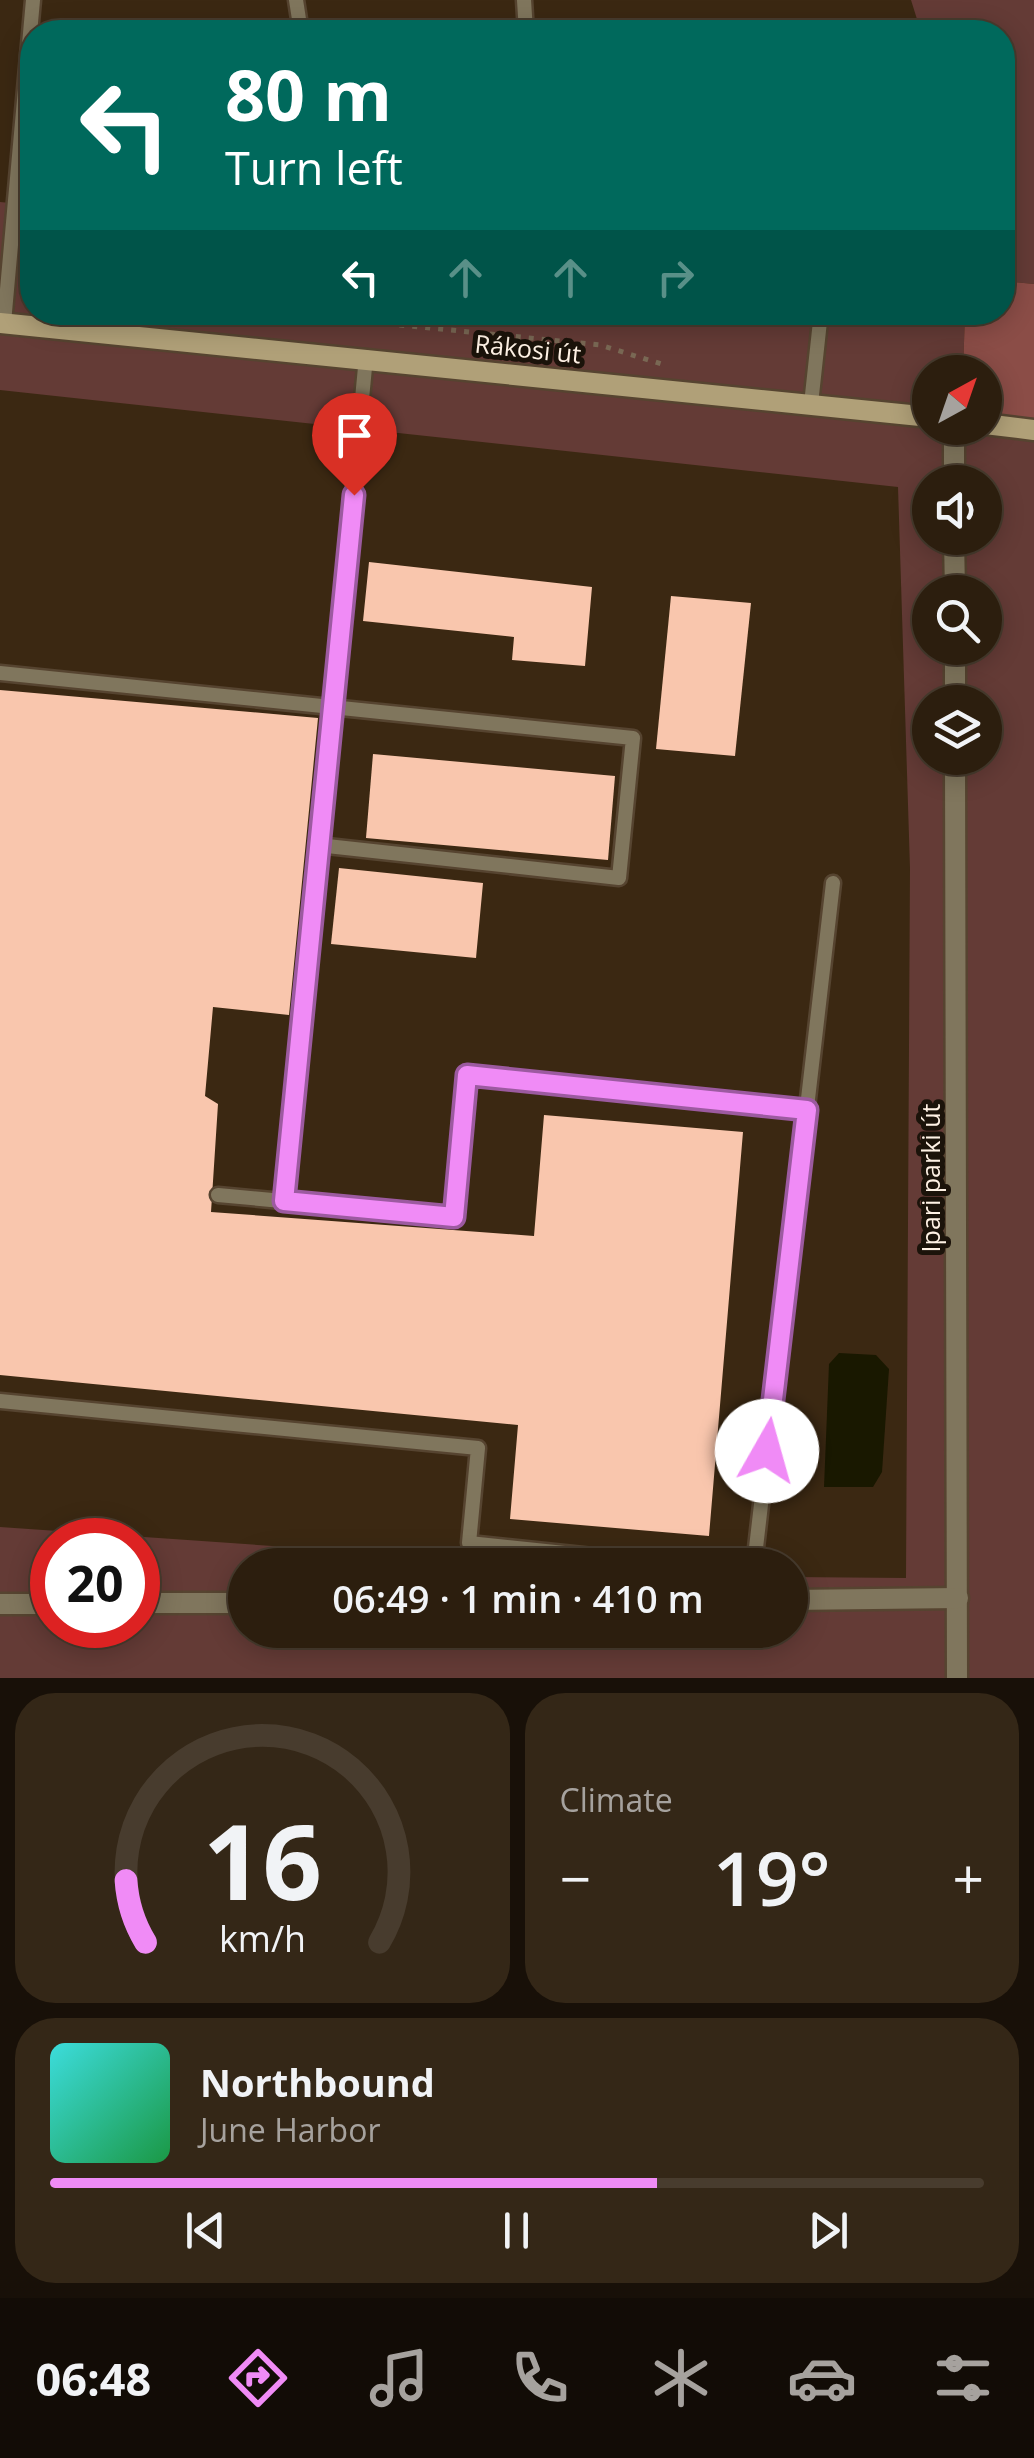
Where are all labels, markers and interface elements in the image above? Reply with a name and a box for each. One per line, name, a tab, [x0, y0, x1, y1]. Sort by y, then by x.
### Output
text: 80 m	[225, 46, 392, 142]
icon: left	[60, 60, 190, 190]
text: Turn left	[225, 137, 403, 198]
icon: left	[333, 250, 388, 305]
icon: ahead	[438, 250, 493, 305]
icon: ahead	[543, 250, 598, 305]
icon: right	[648, 250, 703, 305]
street label: Rákosi út	[473, 326, 583, 370]
north arrow	[912, 355, 1002, 445]
map controls	[912, 355, 1002, 775]
pin	[312, 393, 397, 496]
icon: arrive	[327, 408, 382, 463]
button: sound	[912, 465, 1002, 555]
button: search	[912, 575, 1002, 665]
button: layers	[912, 685, 1002, 775]
street label: Ipari parki út	[913, 1104, 947, 1252]
position arrow	[715, 1399, 819, 1503]
speed limit sign: 20	[30, 1518, 160, 1648]
text: 06:49 · 1 min · 410 m	[332, 1572, 704, 1624]
text: Climate	[560, 1778, 673, 1821]
text: 16	[203, 1789, 322, 1930]
text: 19°	[713, 1826, 831, 1928]
text: −	[560, 1840, 591, 1915]
text: +	[953, 1840, 984, 1915]
text: km/h	[219, 1914, 306, 1962]
text: Northbound	[200, 2056, 435, 2108]
text: June Harbor	[200, 2108, 380, 2151]
icon: previous	[178, 2203, 233, 2258]
icon: pause	[489, 2203, 544, 2258]
icon: next	[801, 2203, 856, 2258]
icon: directions	[223, 2343, 293, 2413]
icon: music	[364, 2343, 434, 2413]
icon: phone	[505, 2343, 575, 2413]
icon: climate	[646, 2343, 716, 2413]
icon: car	[787, 2343, 857, 2413]
icon: filters	[928, 2343, 998, 2413]
text: 06:48	[36, 2348, 151, 2409]

